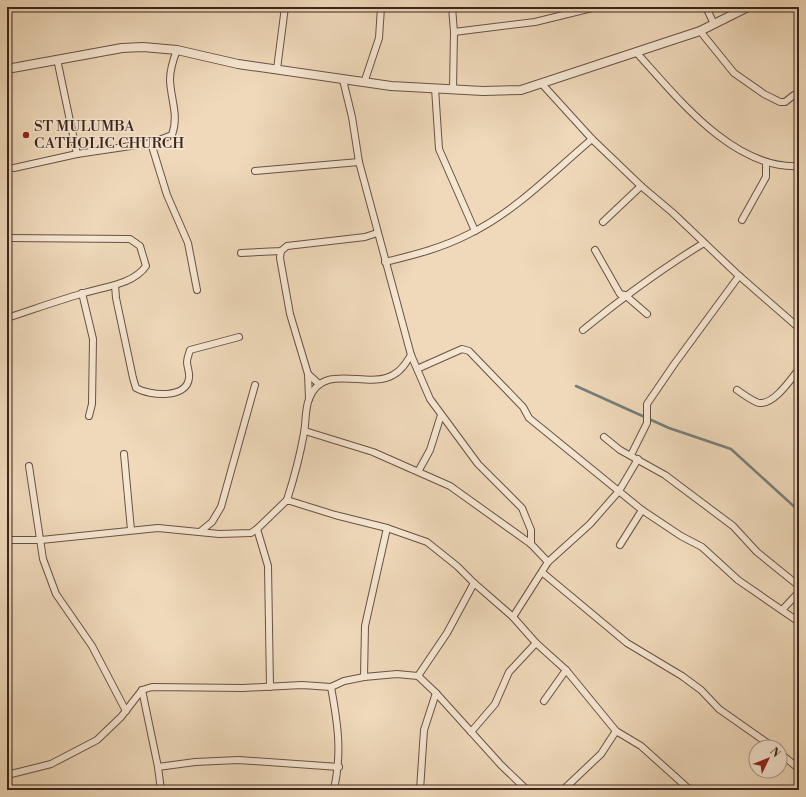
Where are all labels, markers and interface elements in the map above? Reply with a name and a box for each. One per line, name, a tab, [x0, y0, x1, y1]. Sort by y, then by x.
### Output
place label: ST MULUMBA CATHOLIC CHURCH	[34, 117, 184, 153]
marker: ST MULUMBA CATHOLIC CHURCH	[21, 130, 31, 140]
north arrow	[748, 739, 788, 779]
text: N	[766, 745, 783, 761]

